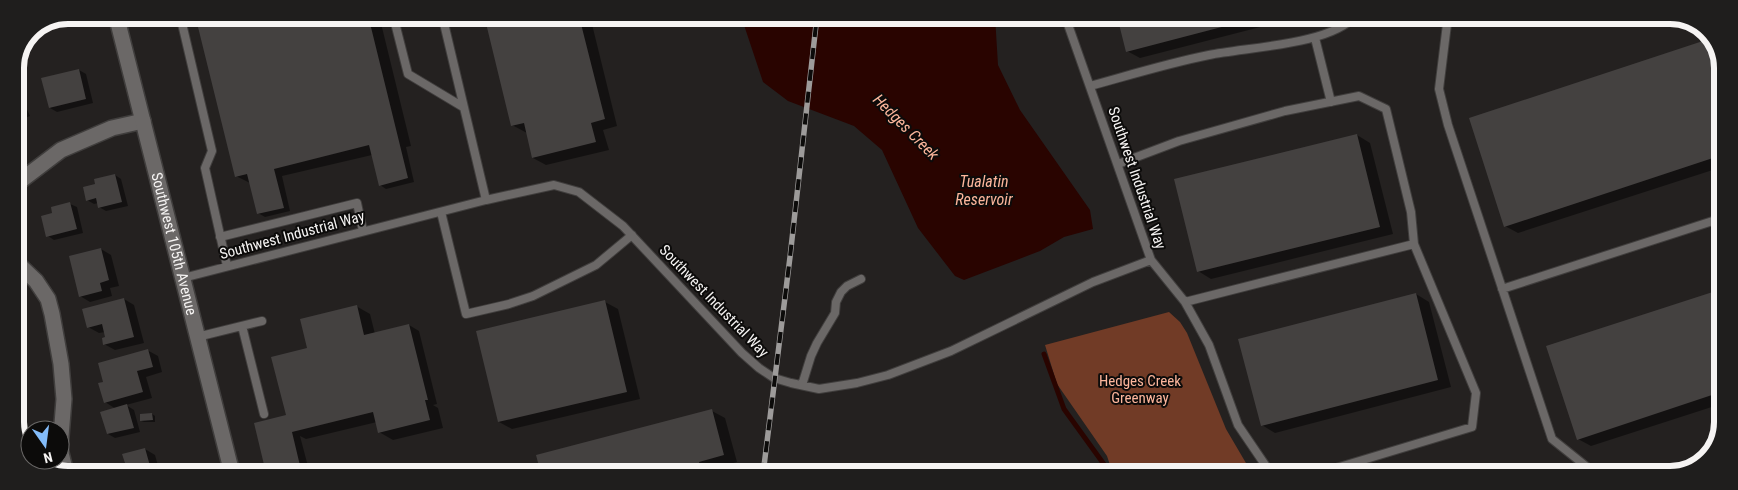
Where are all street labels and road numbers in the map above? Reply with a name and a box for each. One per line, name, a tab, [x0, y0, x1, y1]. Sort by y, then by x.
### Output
street label: Southwest Industrial Way	[1104, 104, 1170, 252]
street label: Southwest 105th Avenue	[147, 171, 201, 317]
street label: Southwest Industrial Way	[218, 207, 366, 263]
street label: Southwest Industrial Way	[656, 241, 772, 361]

